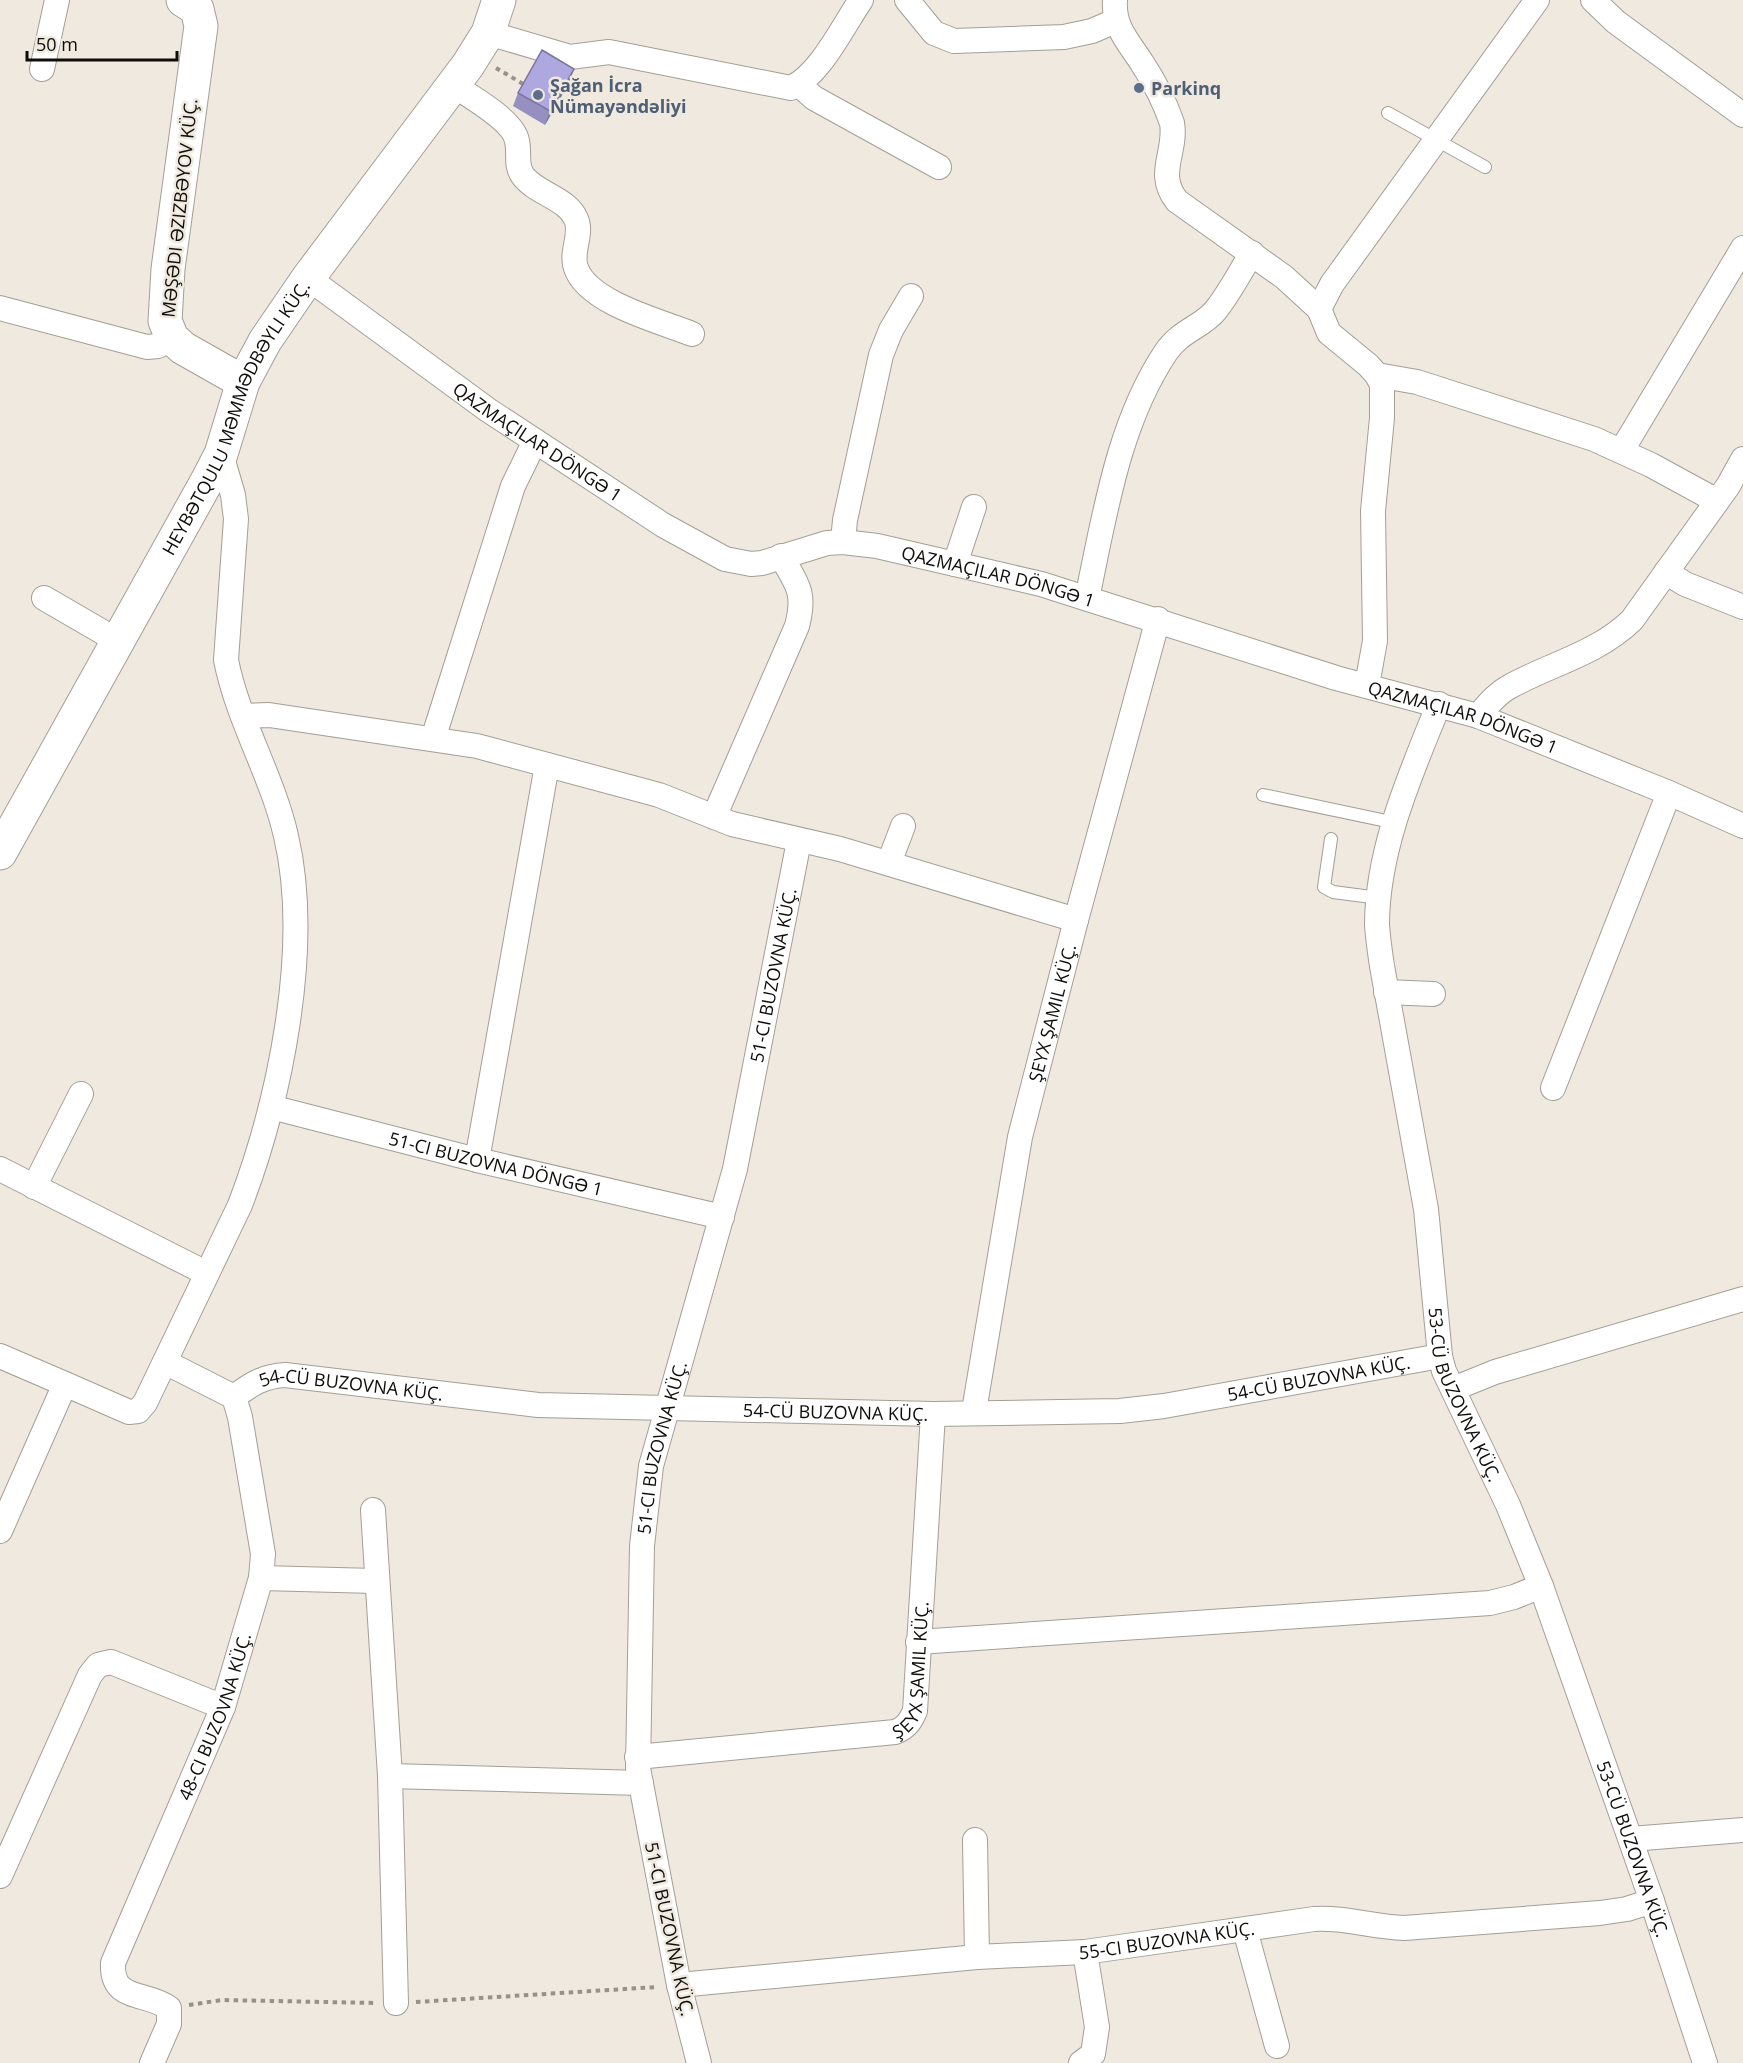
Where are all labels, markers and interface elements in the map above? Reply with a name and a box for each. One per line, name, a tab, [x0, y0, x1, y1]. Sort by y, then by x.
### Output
scale bar	[27, 24, 177, 62]
text: 50 m	[36, 32, 78, 56]
place label: Şağan İcra Nümayəndəliyi	[550, 73, 686, 118]
place label: Parkinq	[1151, 76, 1221, 100]
marker: Parkinq	[1132, 81, 1146, 95]
marker: Şağan İcra Nümayəndəliyi	[531, 88, 545, 102]
street label: MƏŞƏDI ƏZIZBƏYOV KÜÇ.	[156, 97, 202, 319]
street label: HEYBƏTQULU MƏMMƏDBƏYLI KÜÇ.	[156, 275, 315, 559]
street label: QAZMAÇILAR DÖNGƏ 1	[448, 376, 627, 507]
street label: QAZMAÇILAR DÖNGƏ 1	[899, 540, 1098, 612]
street label: QAZMAÇILAR DÖNGƏ 1	[1365, 675, 1562, 759]
street label: 51-CI BUZOVNA KÜÇ.	[744, 886, 802, 1064]
street label: ŞEYX ŞAMIL KÜÇ.	[1023, 941, 1081, 1085]
street label: 51-CI BUZOVNA DÖNGƏ 1	[387, 1126, 605, 1201]
street label: 53-CÜ BUZOVNA KÜÇ.	[1423, 1307, 1507, 1485]
street label: 54-CÜ BUZOVNA KÜÇ.	[1225, 1350, 1412, 1406]
street label: 51-CI BUZOVNA KÜÇ.	[631, 1358, 692, 1535]
street label: 54-CÜ BUZOVNA KÜÇ.	[255, 1363, 444, 1406]
street label: 54-CÜ BUZOVNA KÜÇ.	[743, 1398, 929, 1426]
street label: ŞEYX ŞAMIL KÜÇ.	[888, 1601, 934, 1744]
street label: 48-CI BUZOVNA KÜÇ.	[172, 1630, 256, 1804]
street label: 53-CÜ BUZOVNA KÜÇ.	[1591, 1757, 1675, 1940]
street label: 51-CI BUZOVNA KÜÇ.	[640, 1840, 700, 2018]
street label: 55-CI BUZOVNA KÜÇ.	[1078, 1916, 1256, 1964]

